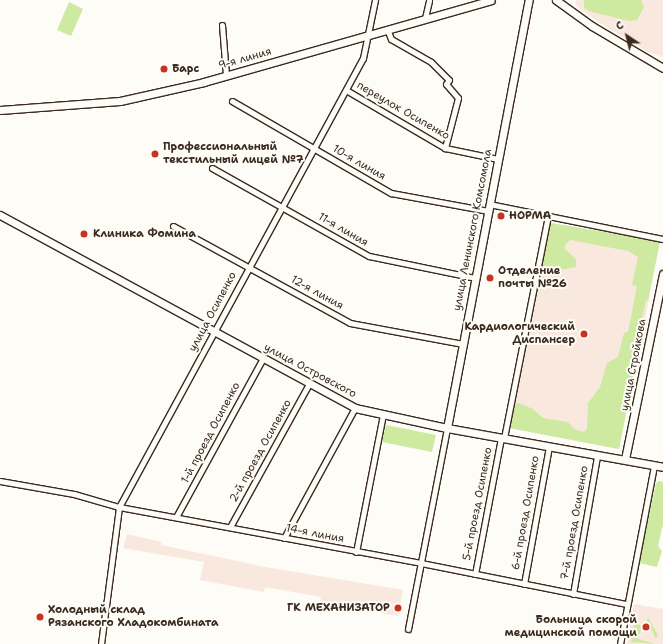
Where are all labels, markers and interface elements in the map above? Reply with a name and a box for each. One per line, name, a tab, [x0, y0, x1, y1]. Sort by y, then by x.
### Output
north arrow	[607, 16, 647, 56]
text: С	[613, 18, 627, 34]
street label: 9-я линия	[217, 45, 273, 73]
place label: Барс	[172, 62, 199, 76]
marker: Барс	[159, 64, 169, 74]
street label: переулок Осипенко	[354, 79, 452, 143]
place label: Профессиональный текстильный лицей №7	[163, 141, 303, 167]
street label: 10-я линия	[330, 143, 388, 183]
street label: улица Ленинского Комсомола	[451, 148, 495, 312]
marker: Профессиональный текстильный лицей №7	[150, 149, 160, 159]
place label: НОРМА	[509, 209, 551, 223]
street label: 11-я линия	[316, 210, 370, 250]
marker: НОРМА	[496, 211, 506, 221]
place label: Клиника Фомина	[93, 227, 196, 241]
marker: Клиника Фомина	[78, 228, 90, 240]
place label: Отделение почты №26	[498, 265, 567, 291]
street label: улица Осипенко	[186, 270, 240, 354]
street label: 12-я линия	[288, 273, 346, 313]
marker: Отделение почты №26	[485, 273, 495, 283]
street label: улица Стройкова	[619, 318, 649, 412]
place label: Кардиологический Диспансер	[464, 321, 575, 347]
marker: Кардиологический Диспансер	[578, 328, 590, 340]
street label: улица Островского	[261, 341, 359, 401]
street label: 1-й проезд Осипенко	[179, 380, 243, 486]
street label: 2-й проезд Осипенко	[227, 397, 295, 505]
street label: 5-й проезд Осипенко	[461, 446, 495, 562]
street label: 6-й проезд Осипенко	[509, 455, 543, 571]
street label: 7-й проезд Осипенко	[558, 465, 592, 581]
street label: 14-я линия	[285, 522, 345, 546]
place label: ГК МЕХАНИЗАТОР	[287, 601, 390, 615]
marker: ГК МЕХАНИЗАТОР	[393, 603, 403, 613]
place label: Холодный склад Рязанского Хладокомбината	[48, 604, 218, 630]
marker: Холодный склад Рязанского Хладокомбината	[35, 612, 45, 622]
place label: Больница скорой медицинской помощи	[505, 614, 637, 640]
marker: Больница скорой медицинской помощи	[640, 621, 652, 633]

